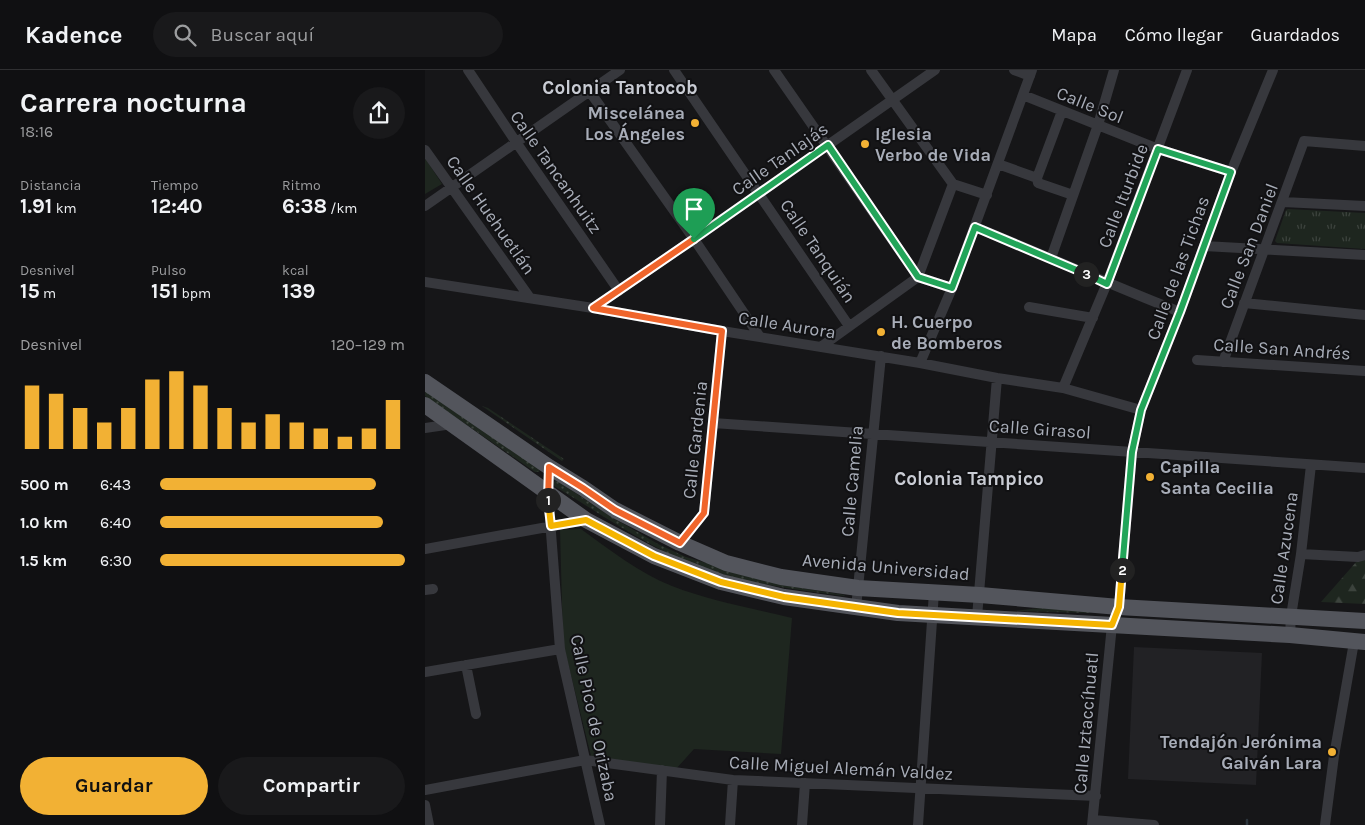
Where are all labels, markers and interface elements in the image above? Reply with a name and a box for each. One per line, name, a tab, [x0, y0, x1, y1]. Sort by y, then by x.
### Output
search box	[153, 12, 503, 57]
text: Kadence	[25, 21, 123, 49]
icon: search	[171, 21, 199, 49]
text: Buscar aquí	[211, 24, 314, 46]
text: Mapa	[1051, 24, 1097, 46]
text: Cómo llegar	[1125, 24, 1223, 46]
text: Guardados	[1251, 24, 1340, 46]
district label: Colonia Tantocob	[542, 77, 698, 99]
street label: Calle Sol	[1053, 82, 1127, 128]
text: Carrera nocturna	[20, 86, 247, 119]
button: share	[353, 87, 405, 139]
place label: Miscelánea Los Ángeles	[585, 102, 685, 145]
street label: Calle Tancanhuitz	[505, 106, 607, 238]
marker: Miscelánea Los Ángeles	[689, 117, 701, 129]
street label: Calle Tanlajás	[728, 118, 832, 200]
text: 18:16	[20, 122, 53, 141]
place label: Iglesia Verbo de Vida	[875, 123, 991, 166]
marker: Iglesia Verbo de Vida	[859, 138, 871, 150]
street label: Calle Iturbide	[1093, 141, 1153, 251]
street label: Calle Huehuetlán	[442, 151, 540, 279]
text: Distancia	[20, 177, 81, 194]
text: Tiempo	[151, 177, 198, 194]
text: Ritmo	[282, 177, 321, 194]
street label: Calle San Daniel	[1215, 180, 1283, 312]
pin	[673, 188, 715, 239]
street label: Calle de las Tichas	[1142, 193, 1214, 343]
text: 1.91	[20, 194, 52, 218]
text: 12:40	[151, 194, 203, 218]
text: 6:38	[282, 194, 327, 218]
icon: arrive	[680, 195, 708, 223]
street label: Calle Tanquián	[775, 195, 861, 307]
text: km	[52, 200, 77, 217]
text: /km	[327, 200, 357, 217]
text: Desnivel	[20, 262, 75, 279]
text: Pulso	[151, 262, 186, 279]
text: kcal	[282, 262, 309, 279]
pin: 3	[1073, 262, 1099, 286]
text: 3	[1082, 266, 1091, 283]
text: 15	[20, 279, 40, 303]
text: 151	[151, 279, 178, 303]
text: 139	[282, 279, 315, 303]
text: m	[40, 285, 56, 302]
text: bpm	[178, 285, 211, 302]
street label: Calle Aurora	[737, 306, 837, 344]
place label: H. Cuerpo de Bomberos	[891, 311, 1002, 354]
marker: H. Cuerpo de Bomberos	[875, 326, 887, 338]
street label: Calle San Andrés	[1213, 333, 1351, 365]
text: Desnivel	[20, 335, 82, 354]
text: 120–129 m	[331, 335, 405, 354]
street label: Calle Gardenia	[678, 380, 712, 500]
street label: Calle Girasol	[988, 414, 1092, 444]
street label: Calle Camelia	[836, 424, 868, 538]
place label: Capilla Santa Cecilia	[1160, 456, 1274, 499]
district label: Colonia Tampico	[894, 468, 1044, 490]
marker: Capilla Santa Cecilia	[1144, 471, 1156, 483]
text: 500 m	[20, 475, 69, 494]
text: 6:43	[100, 475, 131, 494]
pin: 1	[535, 488, 561, 512]
street label: Calle Azucena	[1265, 490, 1303, 606]
text: 1	[546, 492, 551, 509]
text: 1.0 km	[20, 513, 68, 532]
text: 6:40	[100, 513, 131, 532]
street label: Avenida Universidad	[801, 549, 971, 585]
text: 1.5 km	[20, 551, 67, 570]
text: 6:30	[100, 551, 132, 570]
pin: 2	[1109, 558, 1135, 582]
text: 2	[1118, 562, 1127, 579]
street label: Calle Pico de Orizaba	[566, 633, 622, 803]
street label: Calle Iztaccíhuatl	[1069, 651, 1103, 795]
place label: Tendajón Jerónima Galván Lara	[1160, 731, 1322, 774]
marker: Tendajón Jerónima Galván Lara	[1326, 746, 1338, 758]
street label: Calle Miguel Alemán Valdez	[728, 751, 954, 785]
button: Guardar	[20, 757, 208, 815]
button: Compartir	[218, 757, 405, 815]

